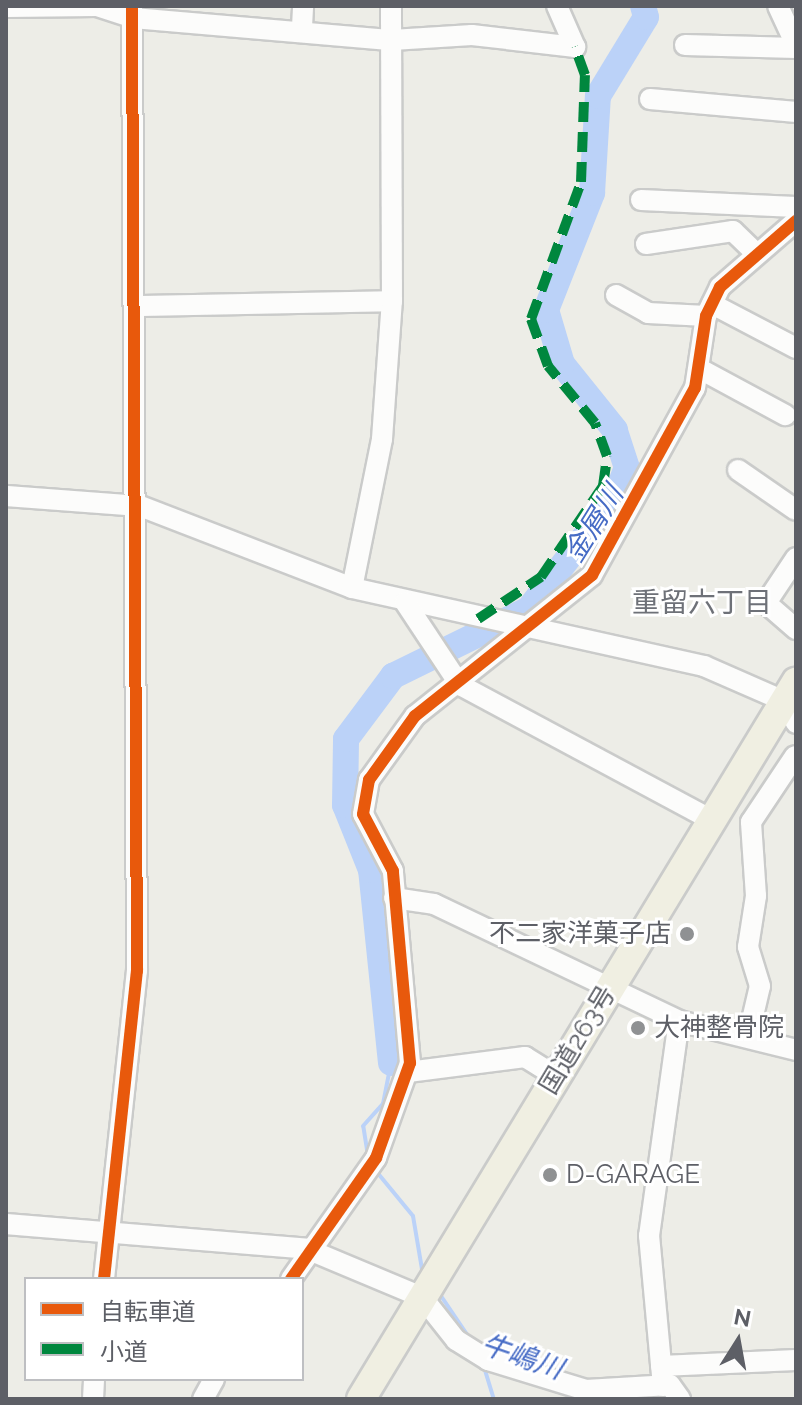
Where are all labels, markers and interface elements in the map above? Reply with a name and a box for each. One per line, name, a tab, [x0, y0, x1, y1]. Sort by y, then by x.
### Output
water label: 金屑川	[557, 479, 631, 569]
district label: 重留六丁目	[632, 586, 772, 620]
place label: 不二家洋菓子店	[489, 918, 671, 950]
marker: 不二家洋菓子店	[678, 925, 696, 943]
street label: 国道263号	[533, 980, 623, 1100]
place label: 大神整骨院	[654, 1012, 784, 1044]
marker: 大神整骨院	[629, 1019, 647, 1037]
place label: D-GARAGE	[566, 1159, 700, 1191]
marker: D-GARAGE	[541, 1166, 559, 1184]
legend	[24, 1277, 304, 1381]
text: 自転車道	[100, 1297, 196, 1326]
north arrow	[698, 1301, 778, 1381]
text: N	[732, 1303, 753, 1332]
water label: 牛嶋川	[477, 1327, 567, 1387]
text: 小道	[100, 1337, 148, 1366]

